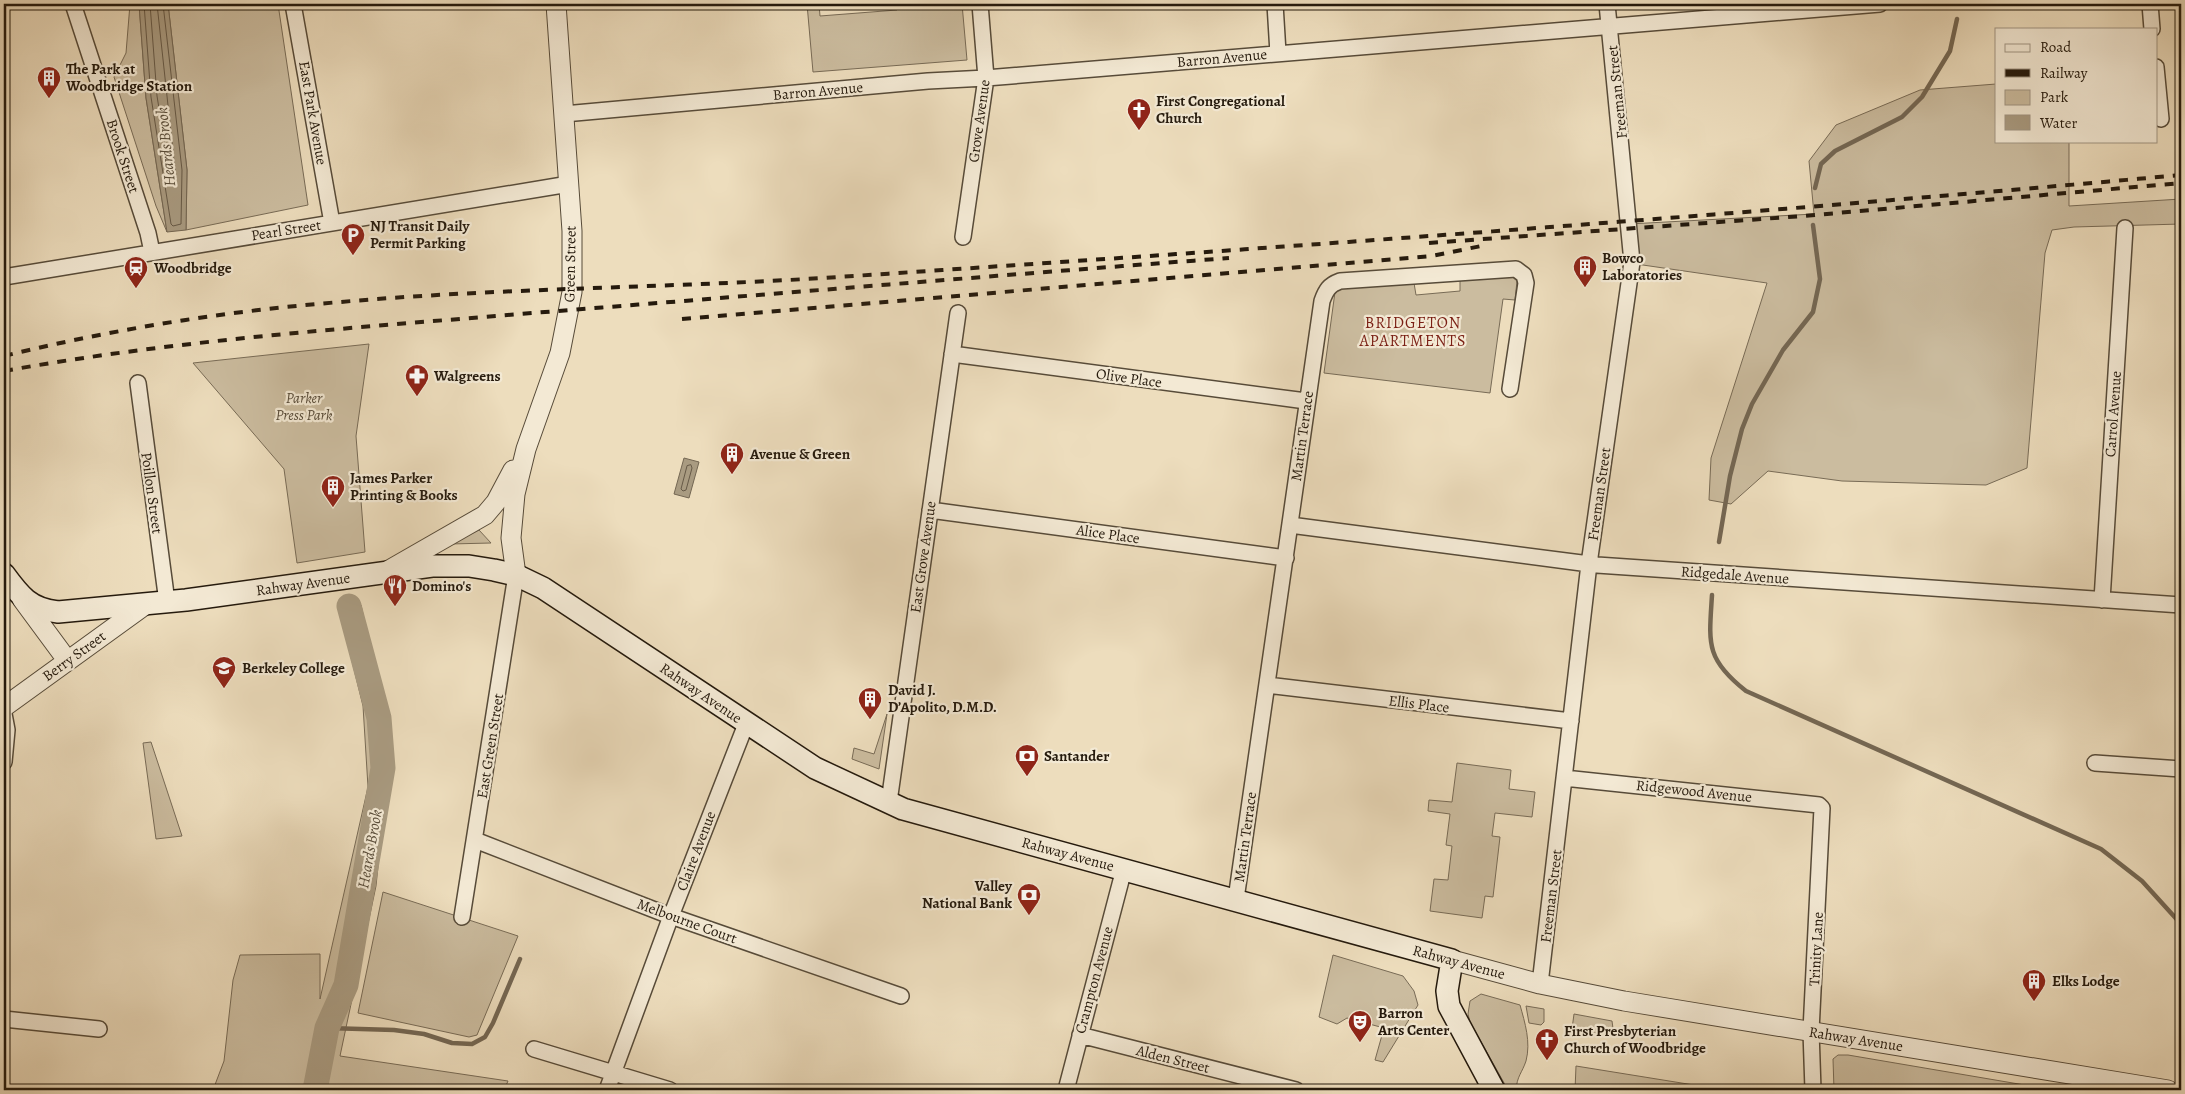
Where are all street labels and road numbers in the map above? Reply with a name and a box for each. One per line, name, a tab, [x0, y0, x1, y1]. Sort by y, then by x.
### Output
street label: Barron Avenue	[1176, 44, 1268, 72]
street label: Freeman Street	[1602, 44, 1632, 140]
street label: East Park Avenue	[294, 59, 332, 167]
street label: Barron Avenue	[772, 77, 864, 105]
street label: Grove Avenue	[963, 78, 995, 164]
street label: Brook Street	[102, 116, 144, 196]
street label: Pearl Street	[250, 215, 322, 245]
street label: Green Street	[559, 225, 581, 303]
street label: Olive Place	[1095, 363, 1163, 393]
street label: Carrol Avenue	[2100, 370, 2126, 458]
street label: Martin Terrace	[1286, 389, 1318, 482]
street label: Freeman Street	[1583, 446, 1615, 542]
street label: Poillon Street	[136, 451, 168, 535]
street label: East Grove Avenue	[905, 499, 941, 614]
street label: Alice Place	[1074, 520, 1141, 548]
street label: Ridgedale Avenue	[1680, 561, 1790, 589]
street label: Rahway Avenue	[255, 567, 352, 601]
street label: Berry Street	[38, 626, 110, 686]
street label: Rahway Avenue	[656, 658, 746, 728]
street label: Ellis Place	[1387, 690, 1451, 718]
street label: East Green Street	[472, 692, 508, 800]
street label: Ridgewood Avenue	[1635, 775, 1753, 807]
street label: Martin Terrace	[1229, 790, 1261, 883]
street label: Claire Avenue	[672, 808, 721, 894]
street label: Rahway Avenue	[1020, 832, 1117, 876]
street label: Freeman Street	[1535, 848, 1567, 944]
street label: Melbourne Court	[634, 894, 740, 948]
street label: Trinity Lane	[1804, 911, 1828, 987]
street label: Crampton Avenue	[1070, 924, 1118, 1036]
street label: Rahway Avenue	[1411, 940, 1508, 984]
street label: Rahway Avenue	[1808, 1022, 1905, 1056]
street label: Alden Street	[1133, 1040, 1212, 1078]

